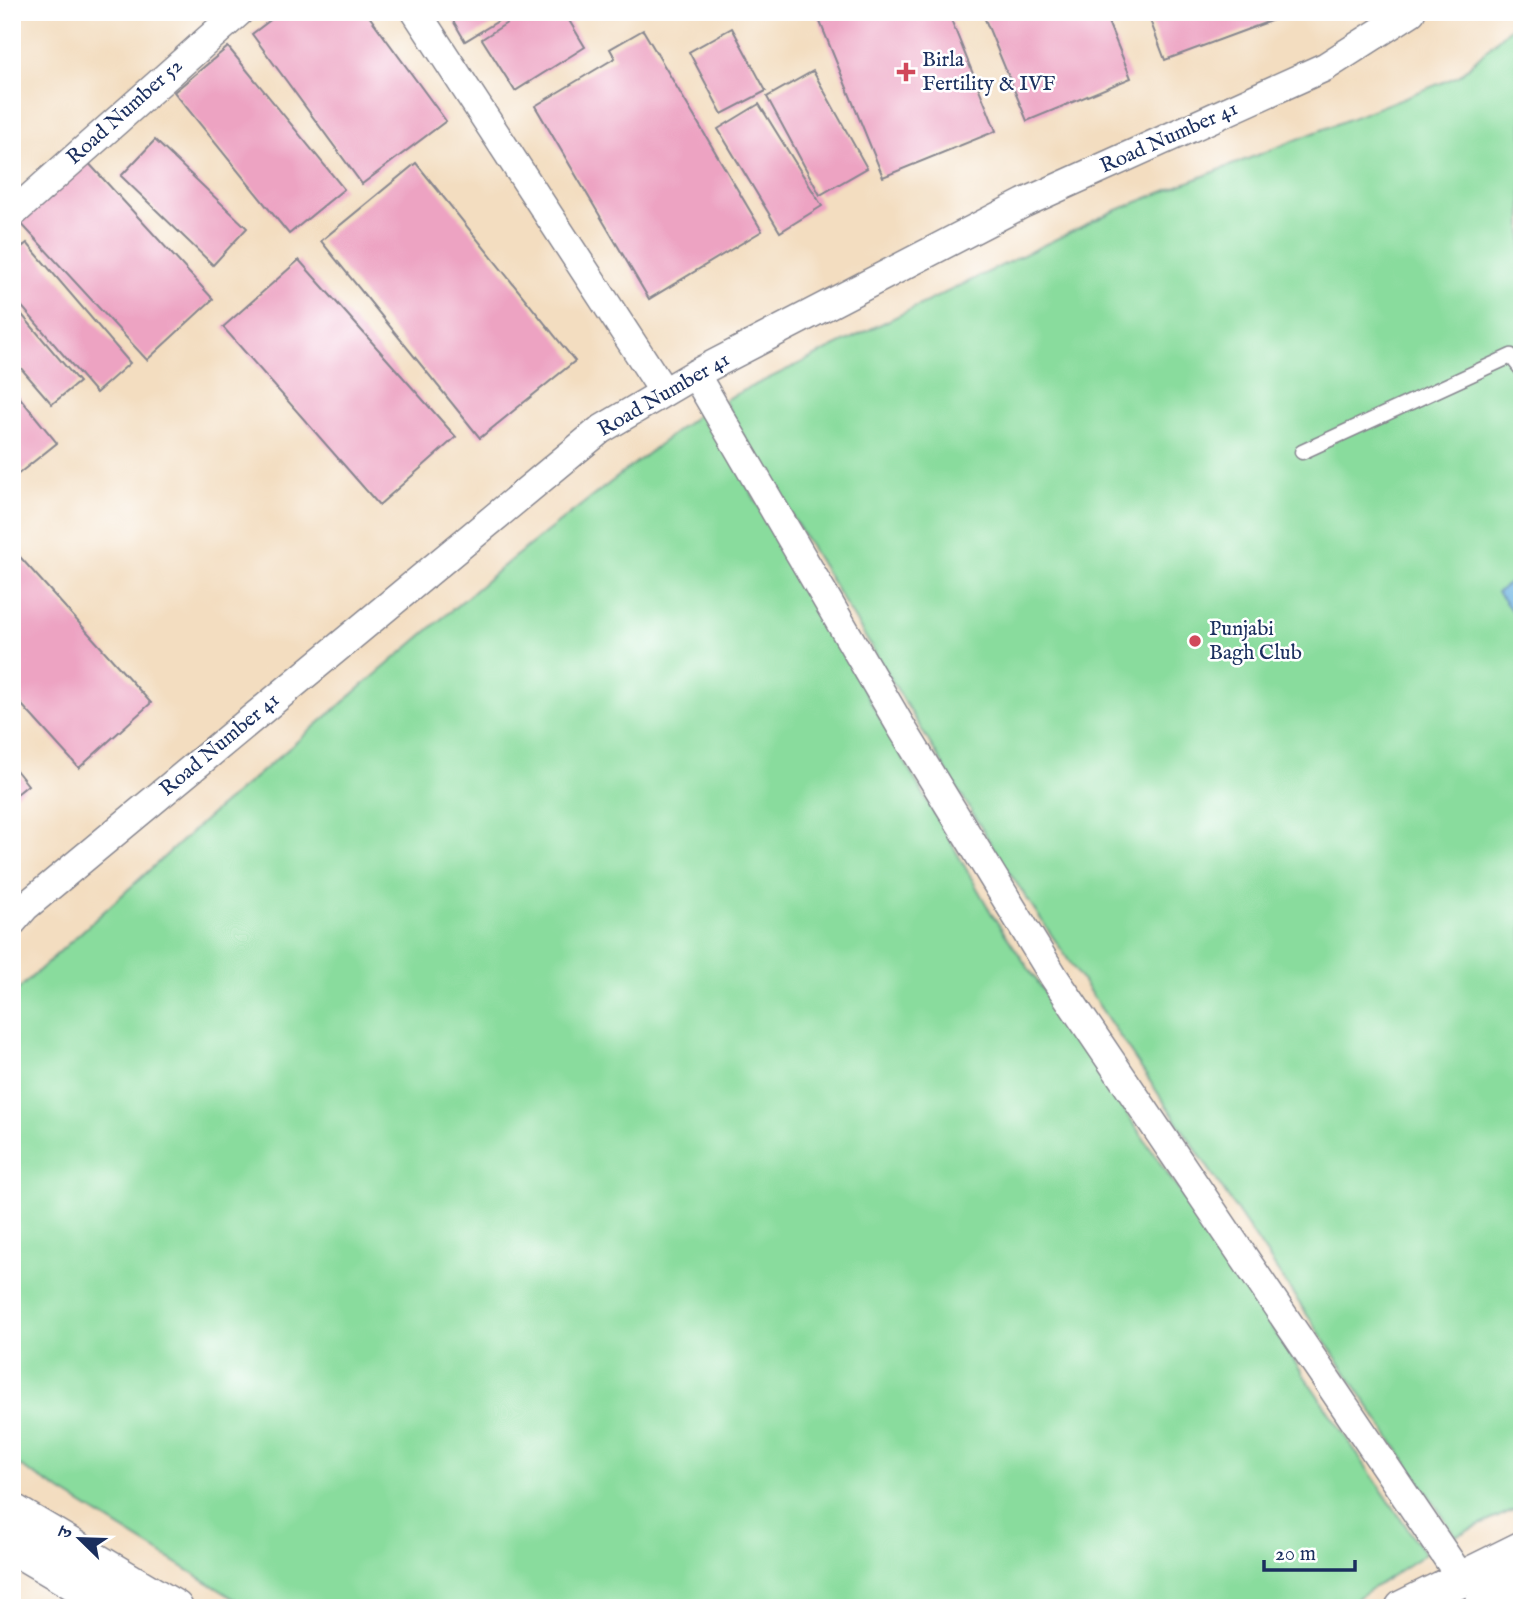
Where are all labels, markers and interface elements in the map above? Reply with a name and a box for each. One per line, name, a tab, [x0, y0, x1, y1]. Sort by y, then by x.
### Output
place label: Birla Fertility & IVF	[922, 47, 1055, 98]
street label: Road Number 52	[61, 53, 189, 171]
marker: Birla Fertility & IVF	[896, 62, 916, 82]
street label: Road Number 41	[1096, 96, 1242, 180]
street label: Road Number 41	[593, 346, 735, 444]
place label: Punjabi Bagh Club	[1209, 616, 1302, 667]
marker: Punjabi Bagh Club	[1187, 633, 1203, 649]
street label: Road Number 41	[155, 687, 285, 803]
north arrow	[46, 1504, 116, 1574]
text: उ	[52, 1523, 80, 1544]
scale bar	[1264, 1529, 1356, 1573]
text: 20 m	[1275, 1541, 1316, 1568]

